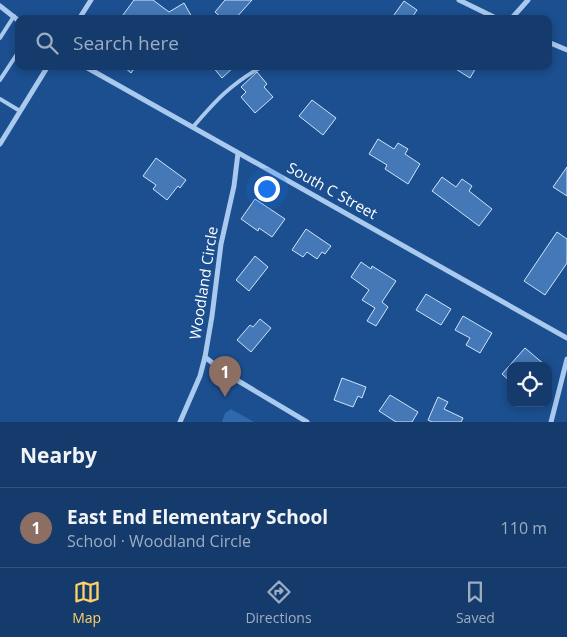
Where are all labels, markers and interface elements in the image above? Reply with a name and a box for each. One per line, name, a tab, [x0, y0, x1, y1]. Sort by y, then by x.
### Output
search box	[15, 15, 552, 70]
icon: search	[33, 29, 61, 57]
text: Search here	[73, 30, 179, 56]
street label: South C Street	[284, 157, 381, 223]
your location	[254, 176, 280, 202]
street label: Woodland Circle	[184, 225, 222, 341]
pin: 1	[209, 356, 241, 397]
map controls	[507, 362, 552, 407]
button: locate	[507, 362, 552, 407]
text: Nearby	[20, 441, 97, 469]
text: East End Elementary School	[67, 504, 328, 530]
text: 1	[31, 517, 41, 539]
text: 110 m	[501, 517, 547, 539]
text: School · Woodland Circle	[67, 530, 251, 552]
tab: Map	[72, 578, 101, 627]
tab: Directions	[245, 578, 312, 627]
tab: Saved	[456, 578, 495, 627]

